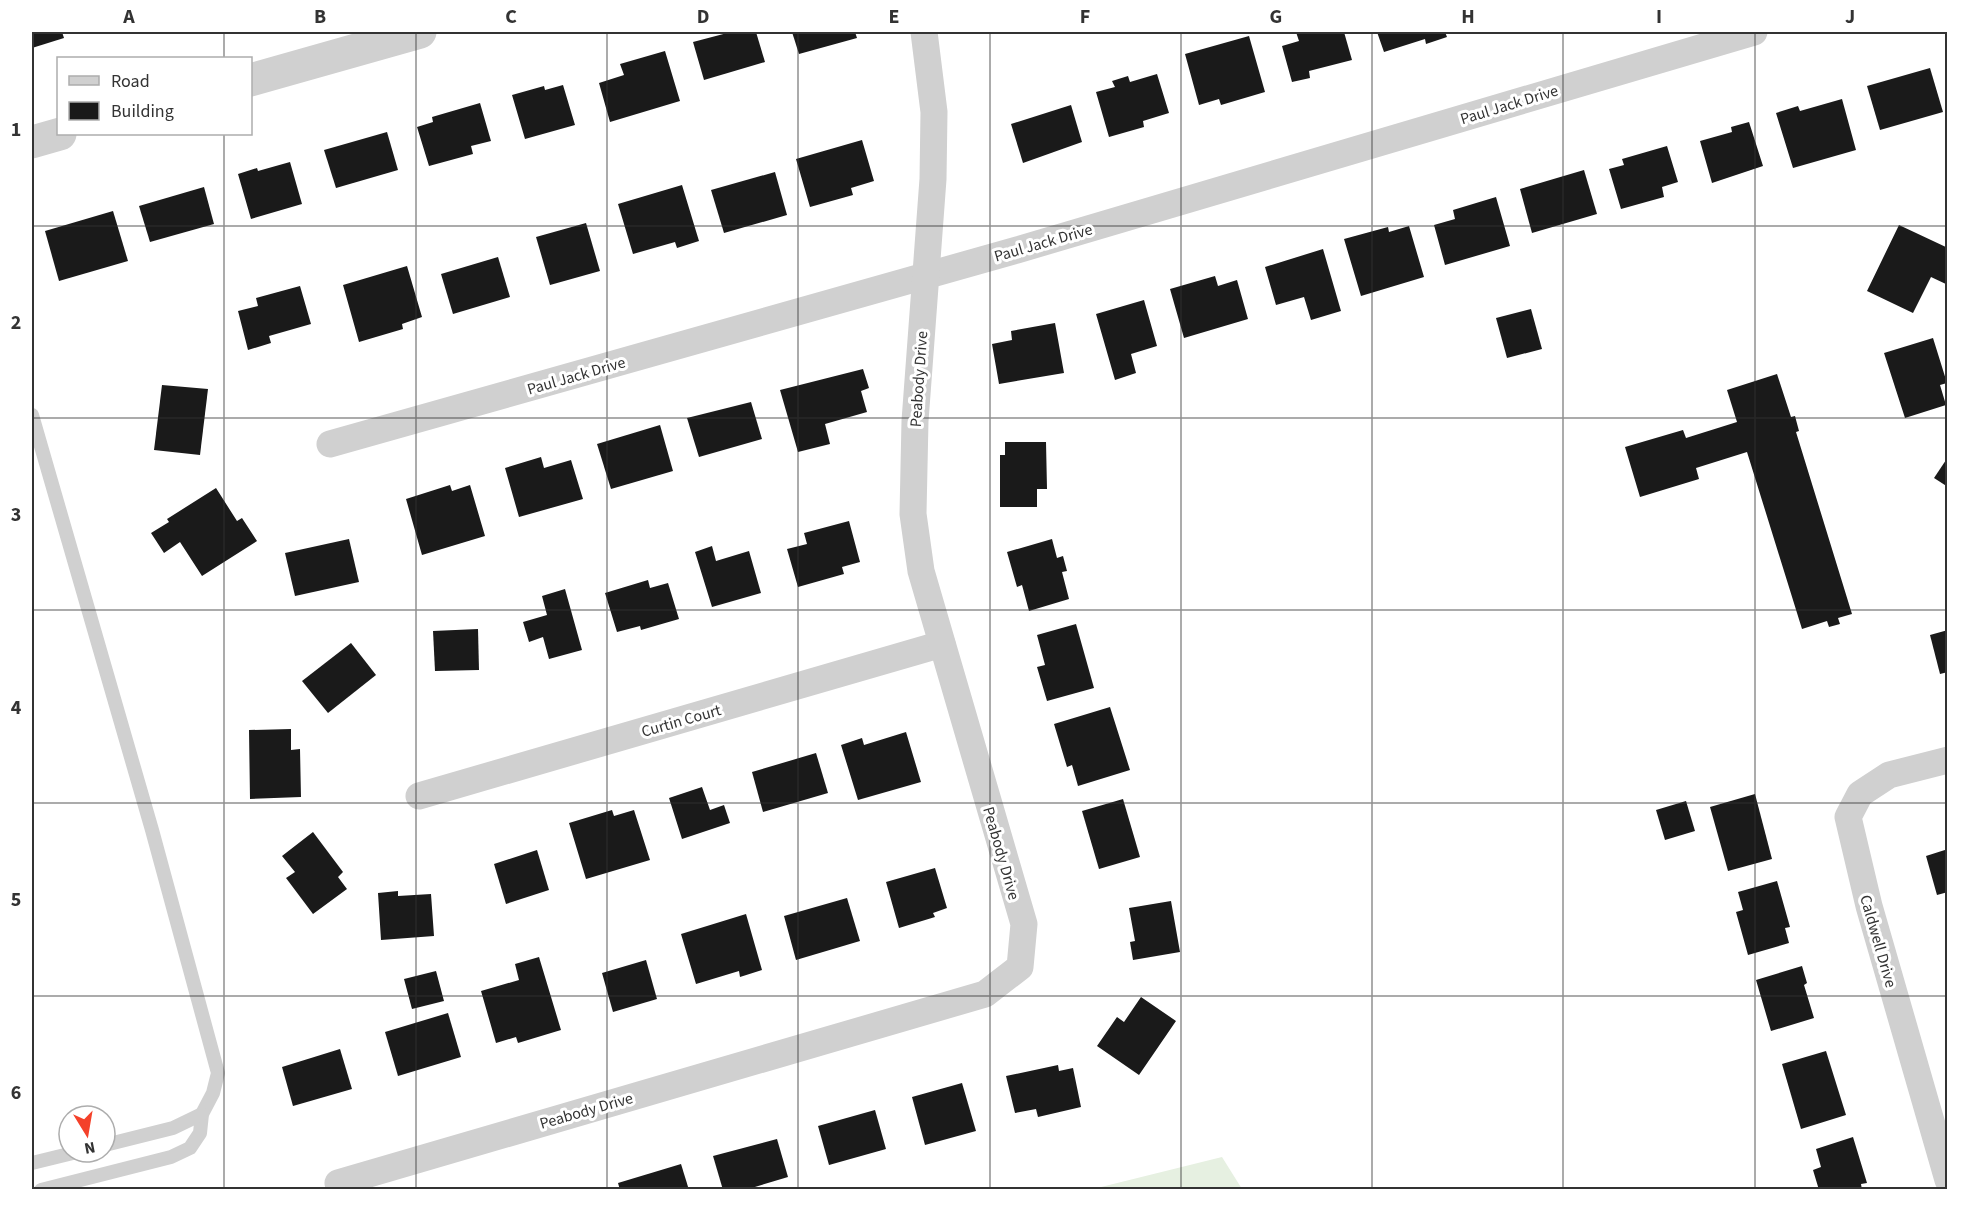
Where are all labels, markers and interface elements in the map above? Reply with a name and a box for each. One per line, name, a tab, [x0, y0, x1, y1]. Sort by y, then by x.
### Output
text: A	[122, 3, 135, 31]
text: B	[314, 3, 326, 31]
text: C	[505, 3, 517, 31]
text: D	[697, 3, 709, 31]
text: E	[889, 3, 899, 31]
text: F	[1080, 3, 1090, 31]
text: G	[1270, 3, 1282, 31]
text: H	[1461, 3, 1475, 31]
text: I	[1656, 3, 1662, 31]
text: J	[1845, 3, 1855, 31]
legend	[57, 57, 252, 135]
text: Road	[111, 69, 150, 94]
street label: Paul Jack Drive	[1458, 80, 1561, 130]
text: Building	[111, 99, 174, 124]
text: 1	[11, 116, 21, 144]
street label: Paul Jack Drive	[992, 218, 1095, 267]
text: 2	[11, 309, 21, 337]
street label: Peabody Drive	[905, 330, 933, 428]
street label: Paul Jack Drive	[525, 351, 628, 400]
text: 3	[11, 501, 21, 529]
text: 4	[11, 694, 22, 722]
street label: Curtin Court	[639, 699, 724, 743]
street label: Peabody Drive	[977, 804, 1025, 903]
text: 5	[11, 886, 21, 914]
street label: Caldwell Drive	[1854, 892, 1902, 990]
text: 6	[11, 1079, 21, 1107]
street label: Peabody Drive	[537, 1087, 636, 1135]
north arrow	[57, 1104, 117, 1164]
text: N	[82, 1136, 97, 1160]

